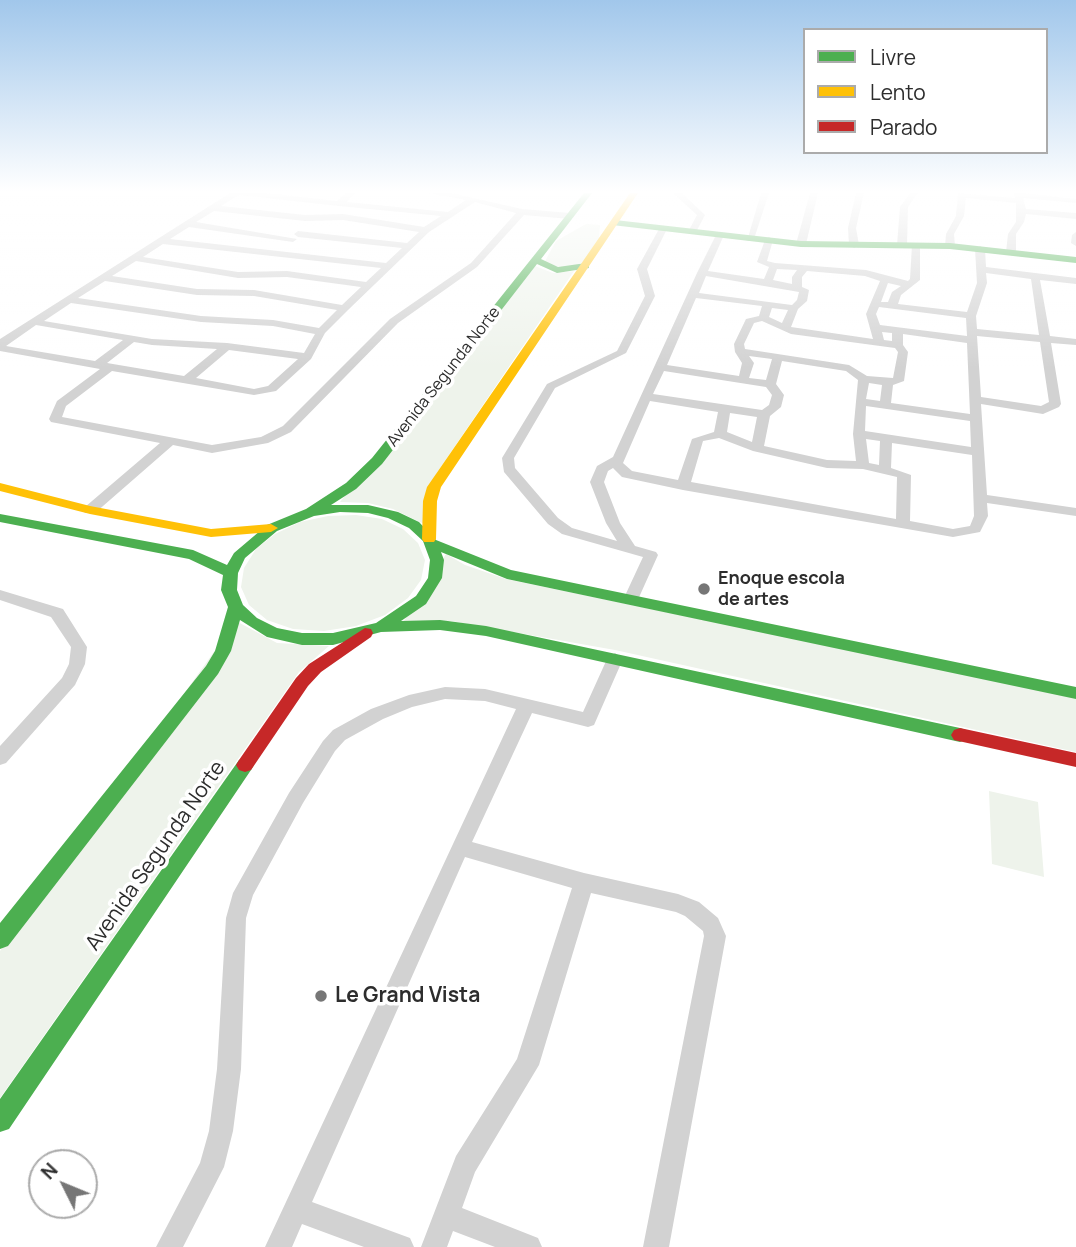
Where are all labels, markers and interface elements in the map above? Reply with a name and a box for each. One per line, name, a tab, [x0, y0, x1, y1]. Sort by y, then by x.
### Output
legend	[803, 28, 1048, 154]
text: Livre	[870, 43, 916, 71]
text: Lento	[870, 78, 926, 106]
text: Parado	[870, 113, 938, 141]
street label: Avenida Segunda Norte	[383, 303, 505, 451]
place label: Enoque escola de artes	[718, 568, 845, 610]
marker: Enoque escola de artes	[696, 581, 712, 597]
street label: Avenida Segunda Norte	[81, 756, 231, 956]
place label: Le Grand Vista	[335, 983, 480, 1009]
marker: Le Grand Vista	[313, 988, 329, 1004]
north arrow	[28, 1149, 98, 1219]
text: N	[35, 1157, 63, 1185]

